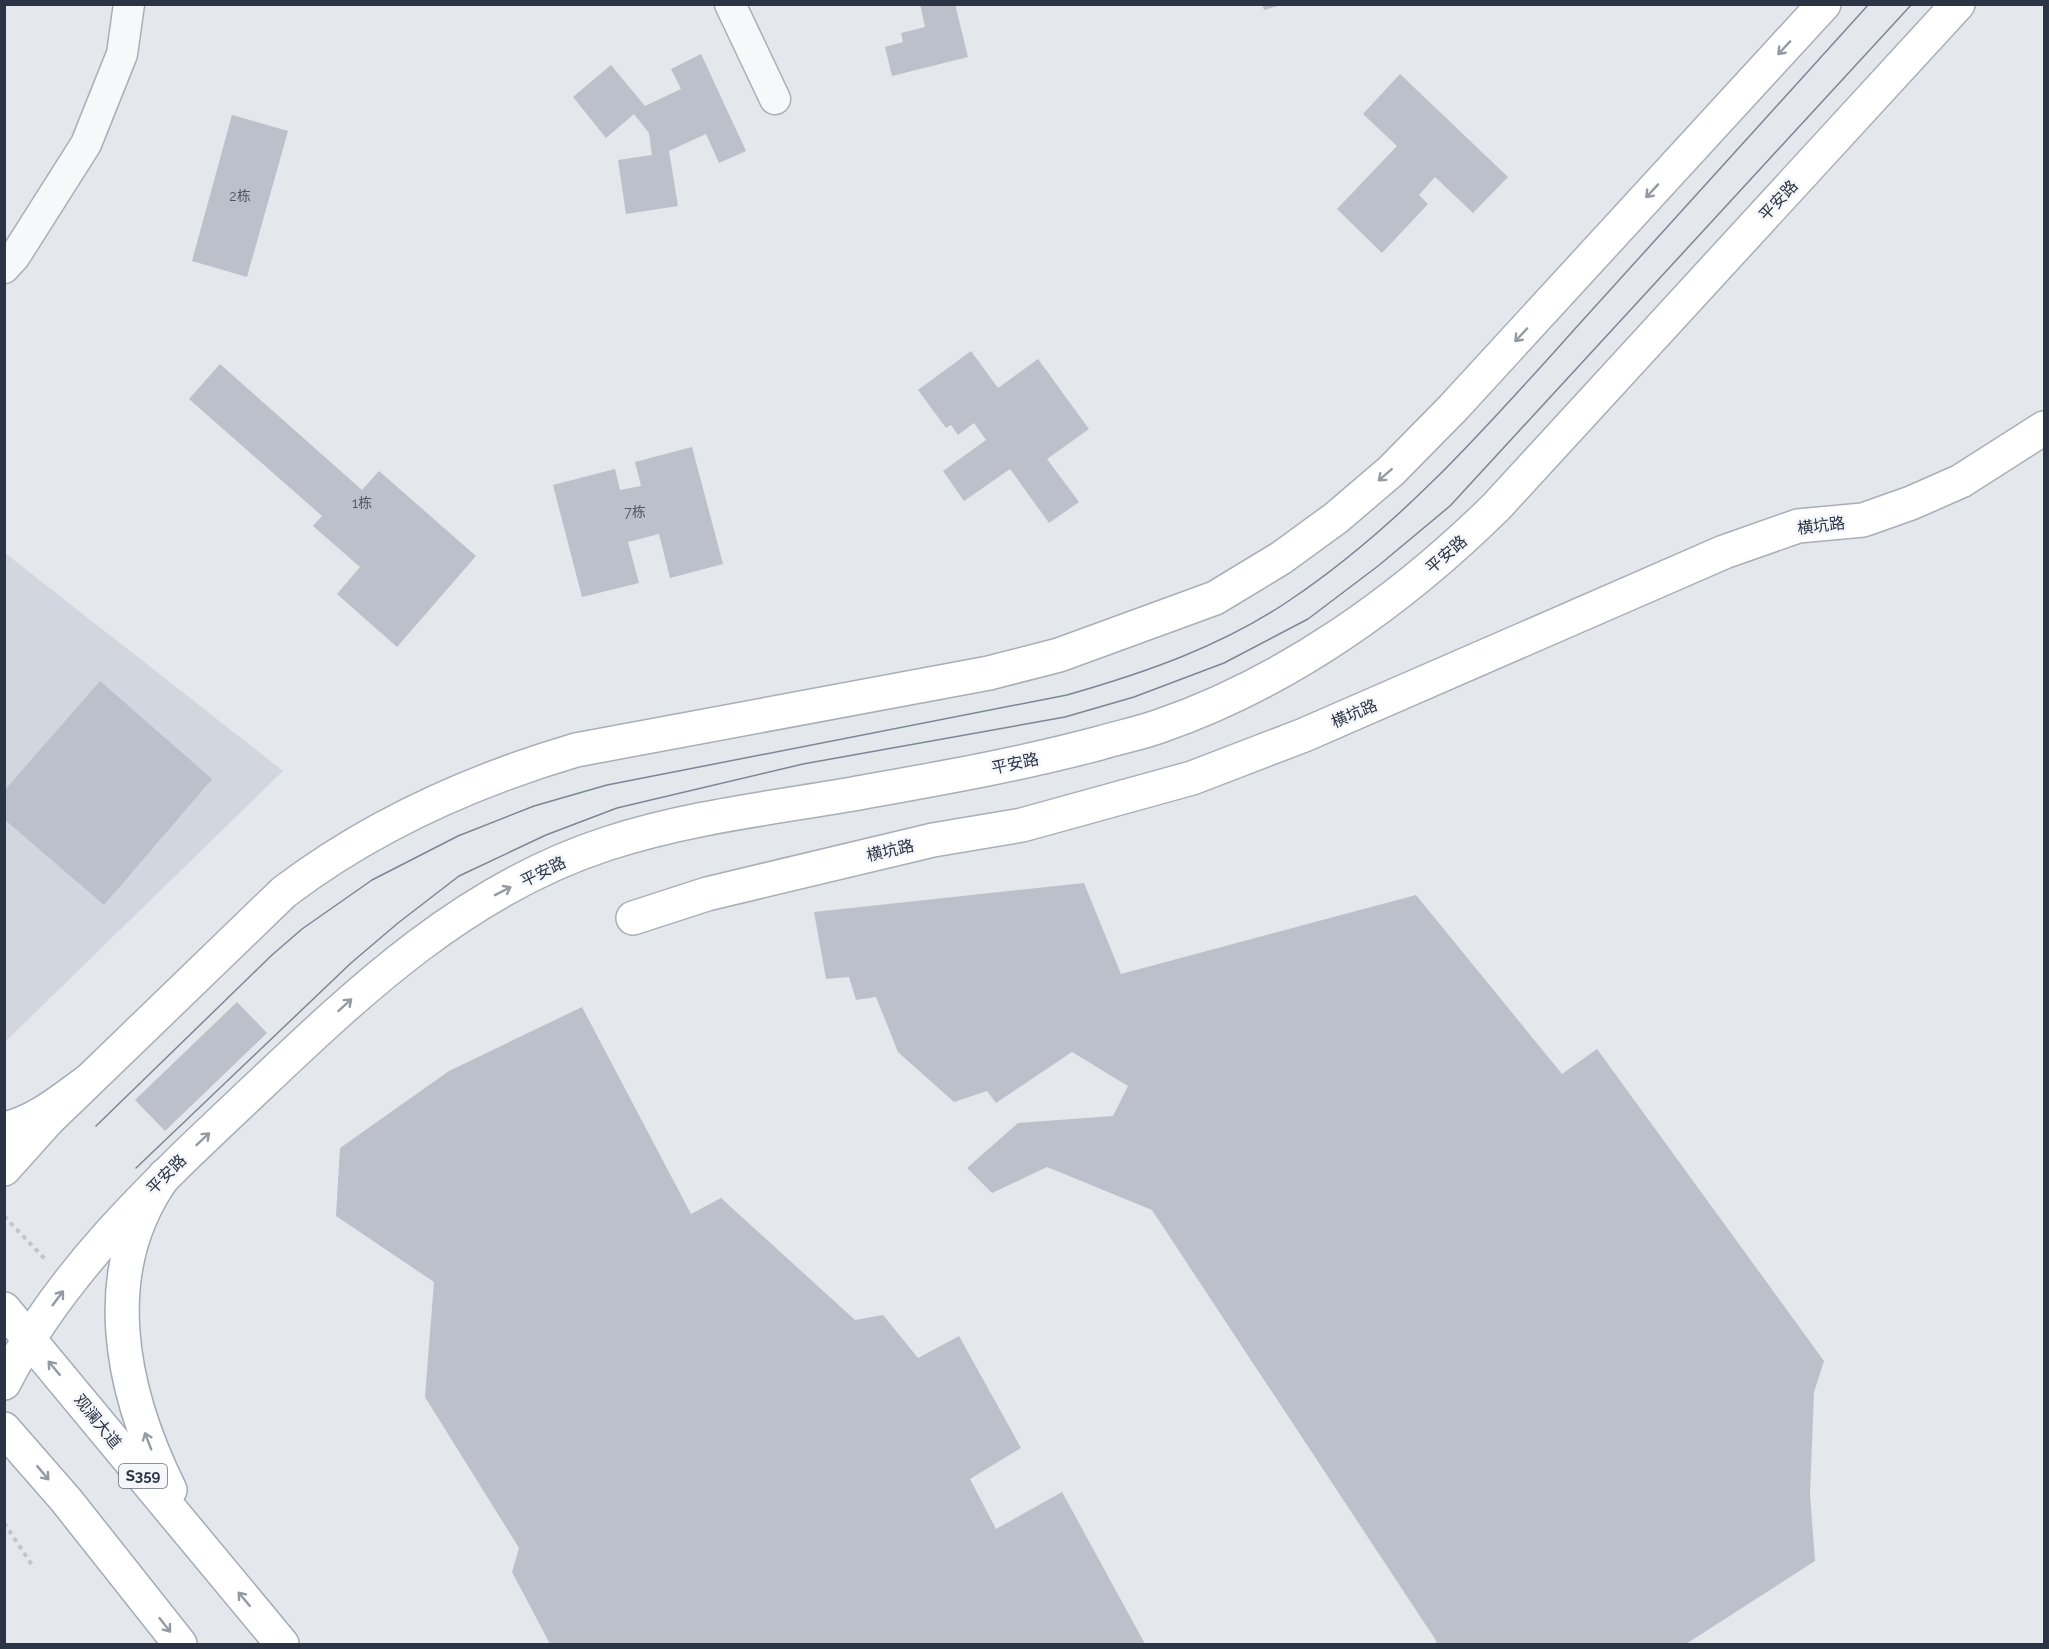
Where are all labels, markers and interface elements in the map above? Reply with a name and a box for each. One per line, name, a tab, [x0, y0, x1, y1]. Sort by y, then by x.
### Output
one-way arrow	[1777, 40, 1791, 55]
street label: 平安路	[1755, 176, 1802, 224]
one-way arrow	[1645, 184, 1660, 199]
house number: 2栋	[229, 188, 251, 204]
one-way arrow	[1514, 327, 1528, 342]
one-way arrow	[1378, 468, 1393, 482]
house number: 1栋	[352, 495, 372, 511]
house number: 7栋	[624, 504, 646, 520]
street label: 横坑路	[1796, 513, 1846, 538]
street label: 平安路	[1422, 531, 1471, 577]
street label: 横坑路	[1328, 695, 1380, 732]
street label: 平安路	[990, 749, 1041, 778]
street label: 横坑路	[865, 836, 916, 865]
street label: 平安路	[517, 852, 569, 891]
one-way arrow	[493, 885, 511, 896]
one-way arrow	[337, 998, 352, 1012]
one-way arrow	[196, 1131, 211, 1146]
street label: 平安路	[143, 1151, 190, 1198]
one-way arrow	[51, 1290, 64, 1306]
one-way arrow	[47, 1361, 61, 1376]
street label: 观澜大道	[70, 1390, 125, 1452]
one-way arrow	[142, 1432, 153, 1451]
road number: S359	[119, 1464, 167, 1488]
one-way arrow	[36, 1465, 49, 1481]
one-way arrow	[238, 1592, 251, 1608]
one-way arrow	[158, 1617, 171, 1633]

